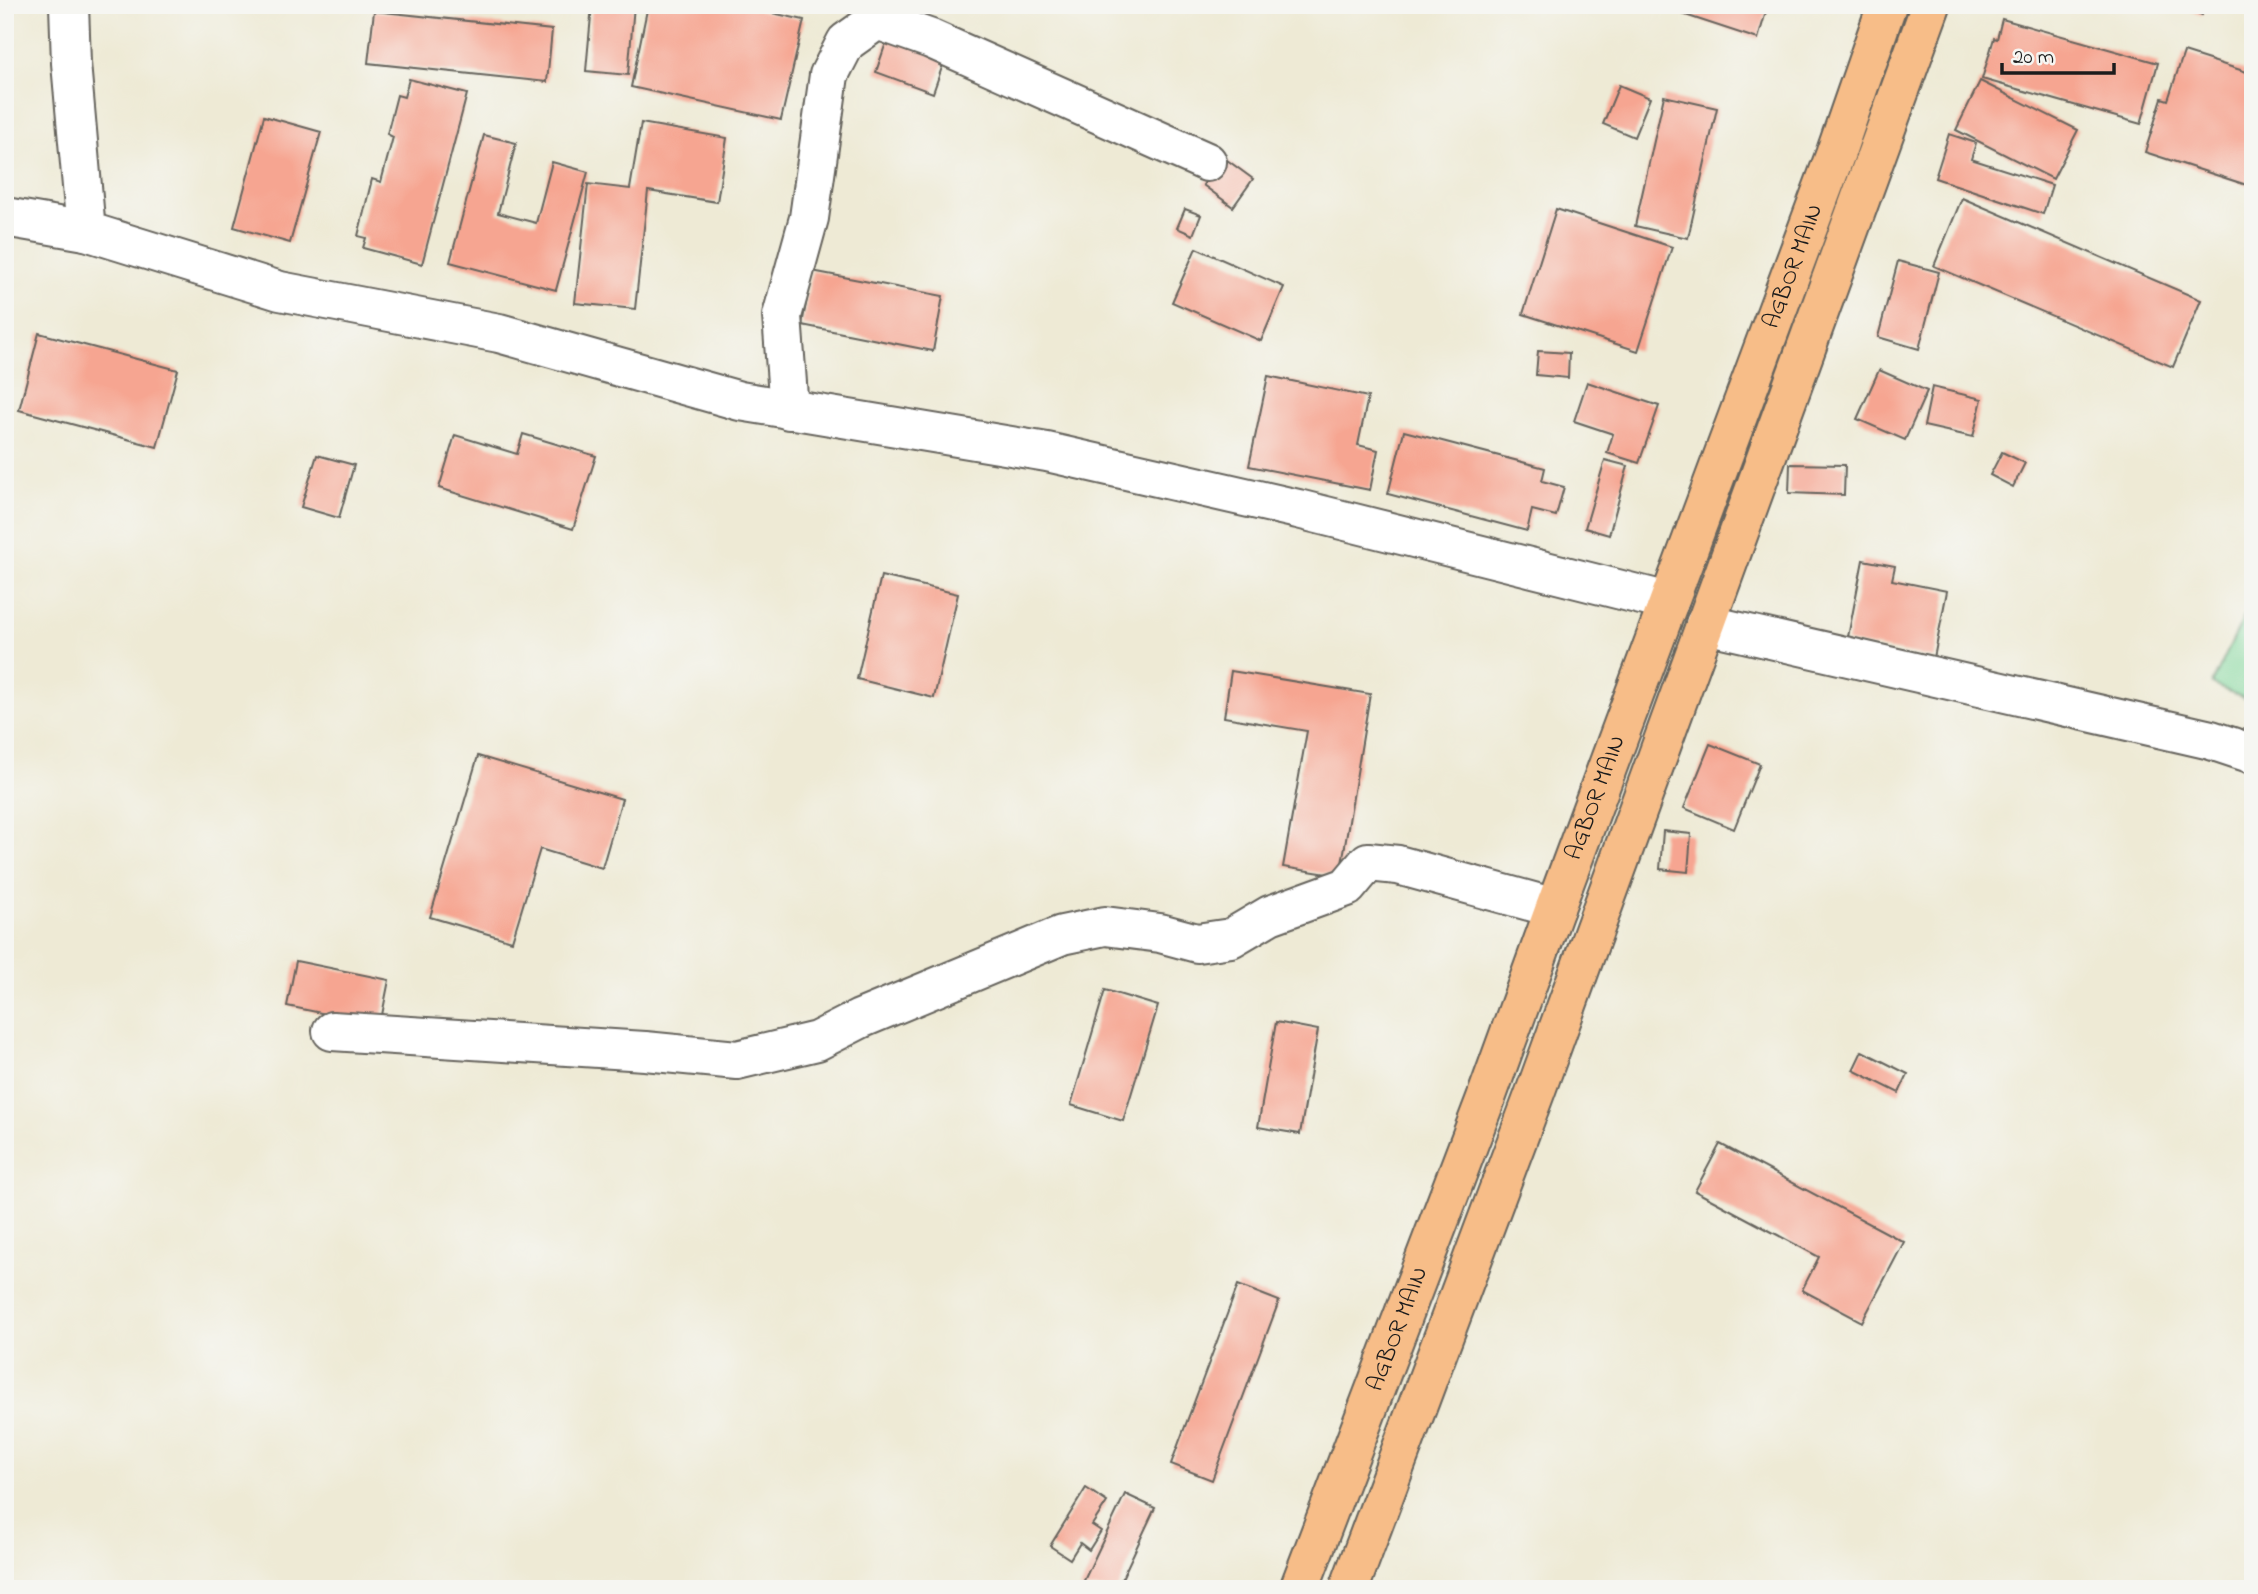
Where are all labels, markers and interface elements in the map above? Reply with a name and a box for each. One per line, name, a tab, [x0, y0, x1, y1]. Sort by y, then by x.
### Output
scale bar	[2002, 32, 2114, 76]
text: 20 m	[2013, 43, 2054, 73]
street label: AGBOR MAIN	[1754, 199, 1833, 334]
street label: AGBOR MAIN	[1557, 730, 1635, 865]
street label: AGBOR MAIN	[1358, 1262, 1438, 1397]

